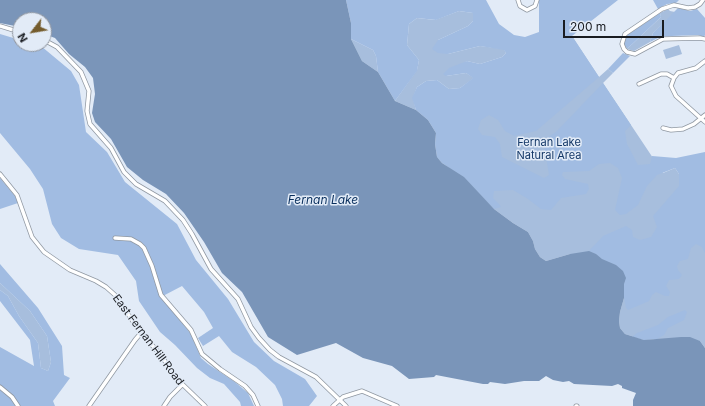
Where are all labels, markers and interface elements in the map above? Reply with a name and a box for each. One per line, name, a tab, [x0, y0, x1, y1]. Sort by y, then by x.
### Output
north arrow	[12, 12, 52, 52]
scale bar	[565, 12, 666, 38]
text: 200 m	[570, 19, 606, 34]
text: N	[14, 30, 31, 45]
park label: Fernan Lake Natural Area	[517, 136, 581, 162]
water label: Fernan Lake	[288, 193, 358, 207]
street label: East Fernan Hill Road	[110, 292, 186, 388]

